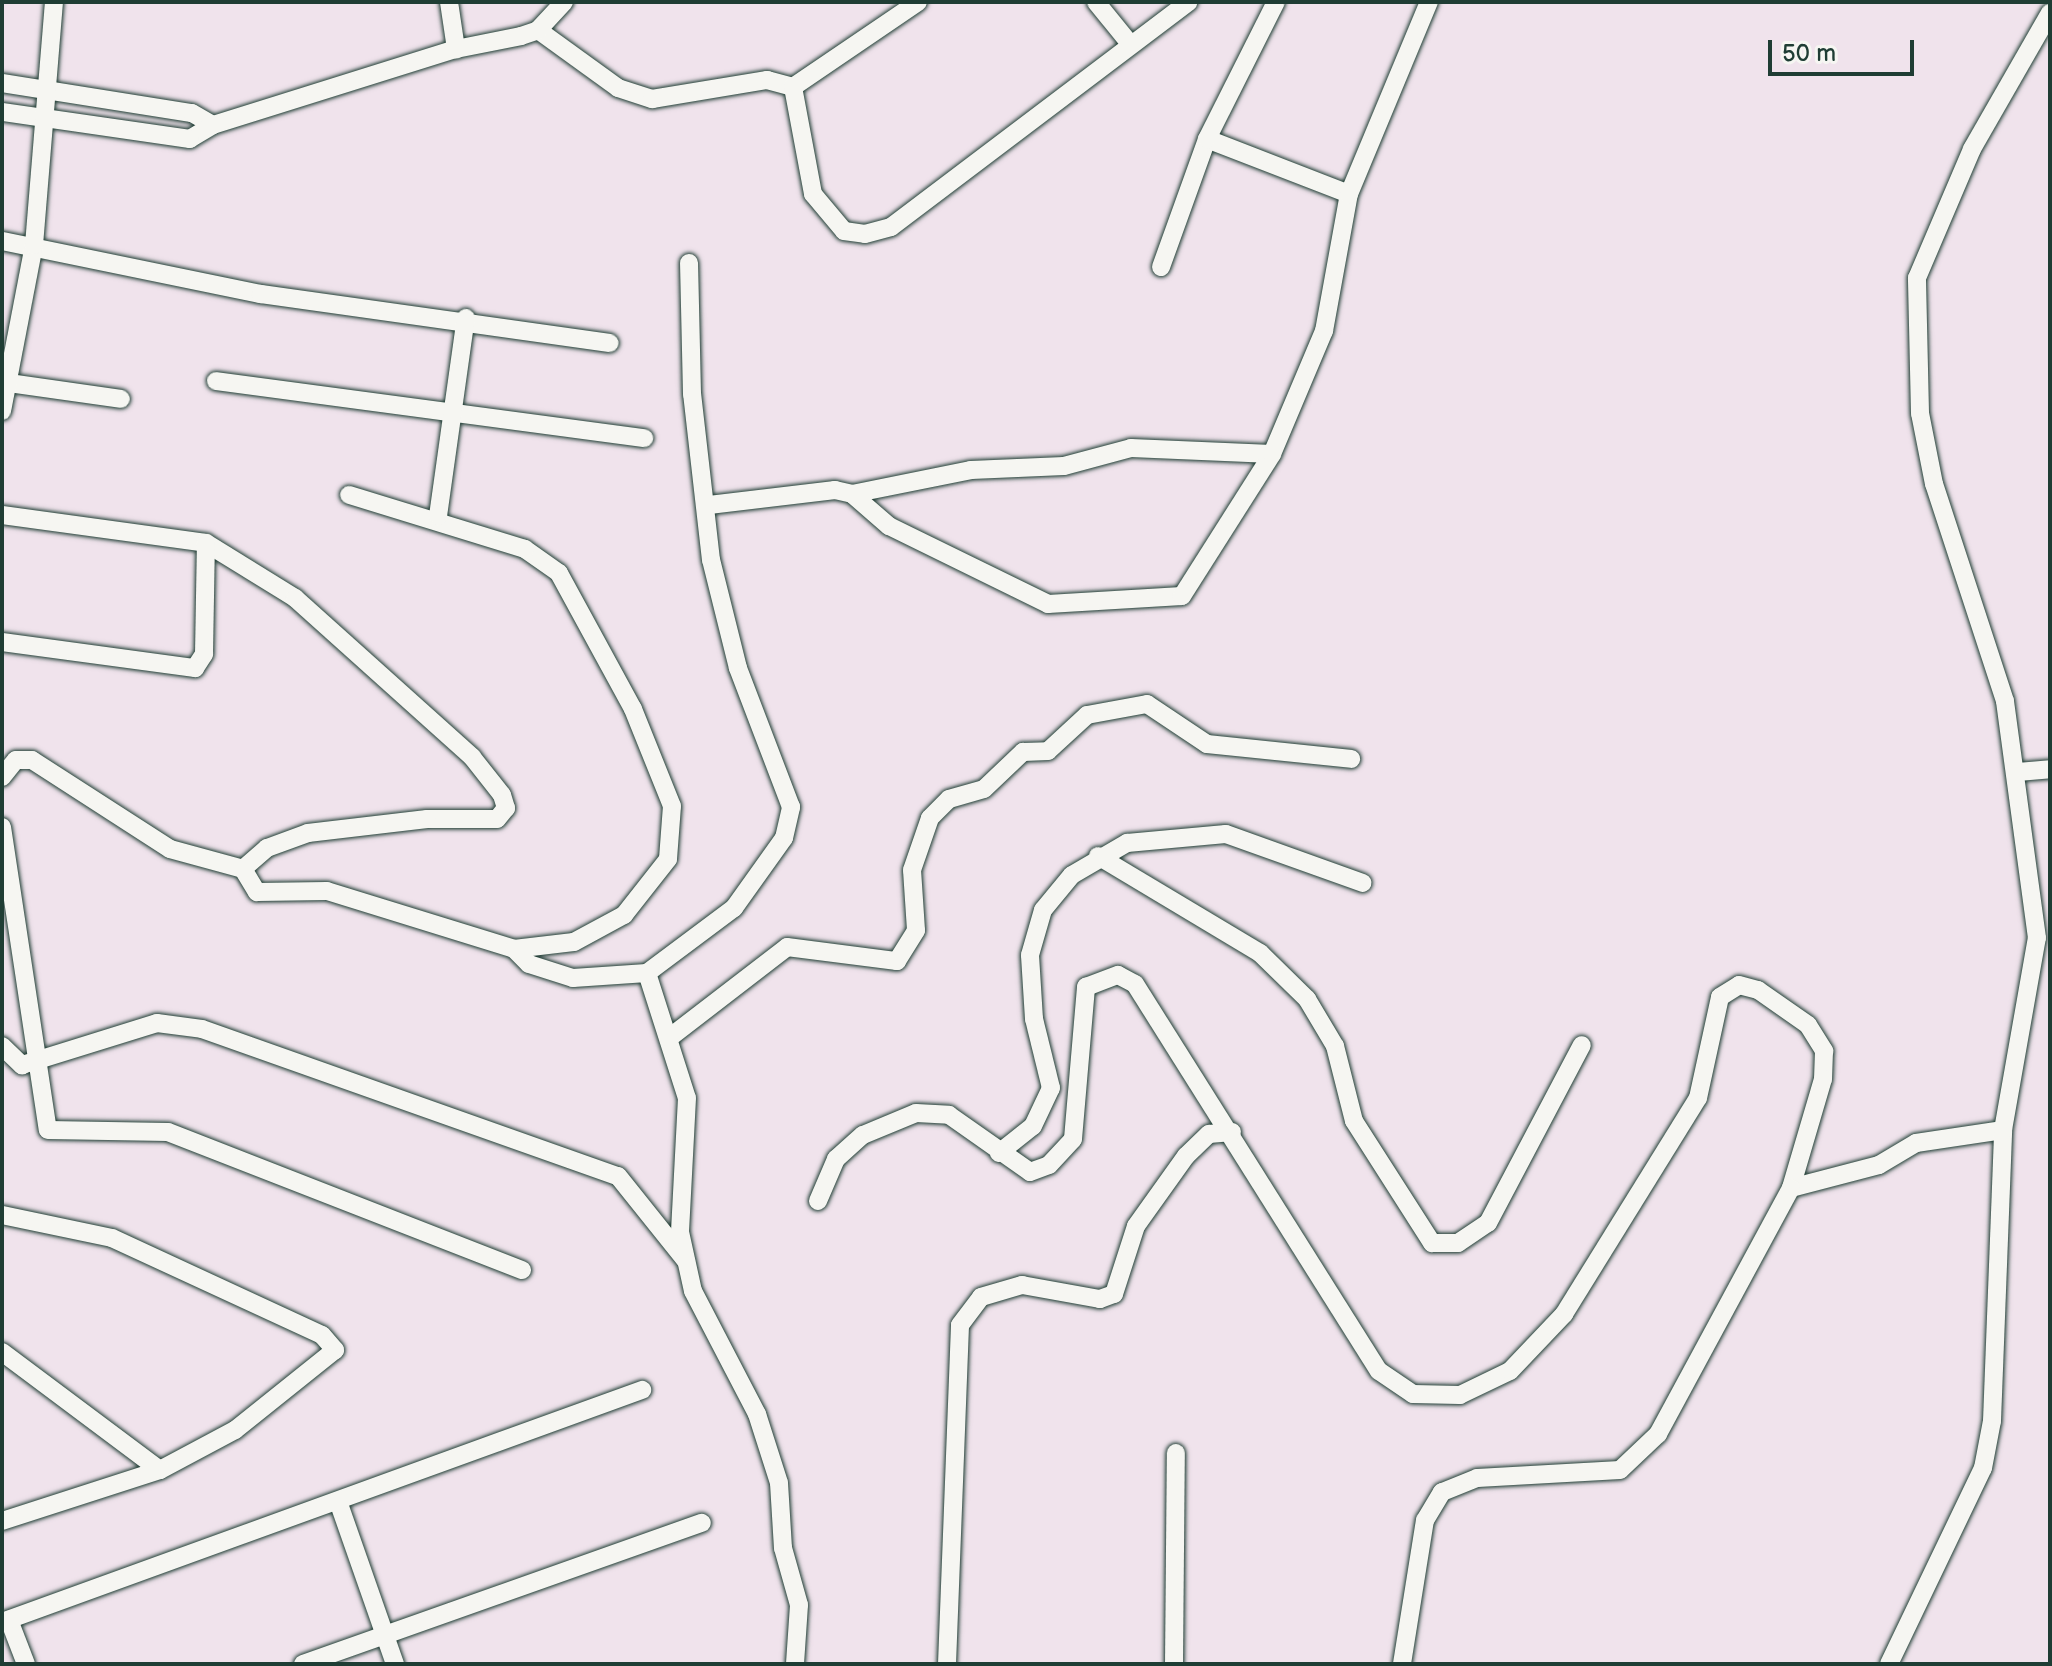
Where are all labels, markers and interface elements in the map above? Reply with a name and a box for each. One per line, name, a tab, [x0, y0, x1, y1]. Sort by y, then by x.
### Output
scale bar	[1772, 24, 1918, 74]
text: 50 m	[1782, 39, 1836, 68]

